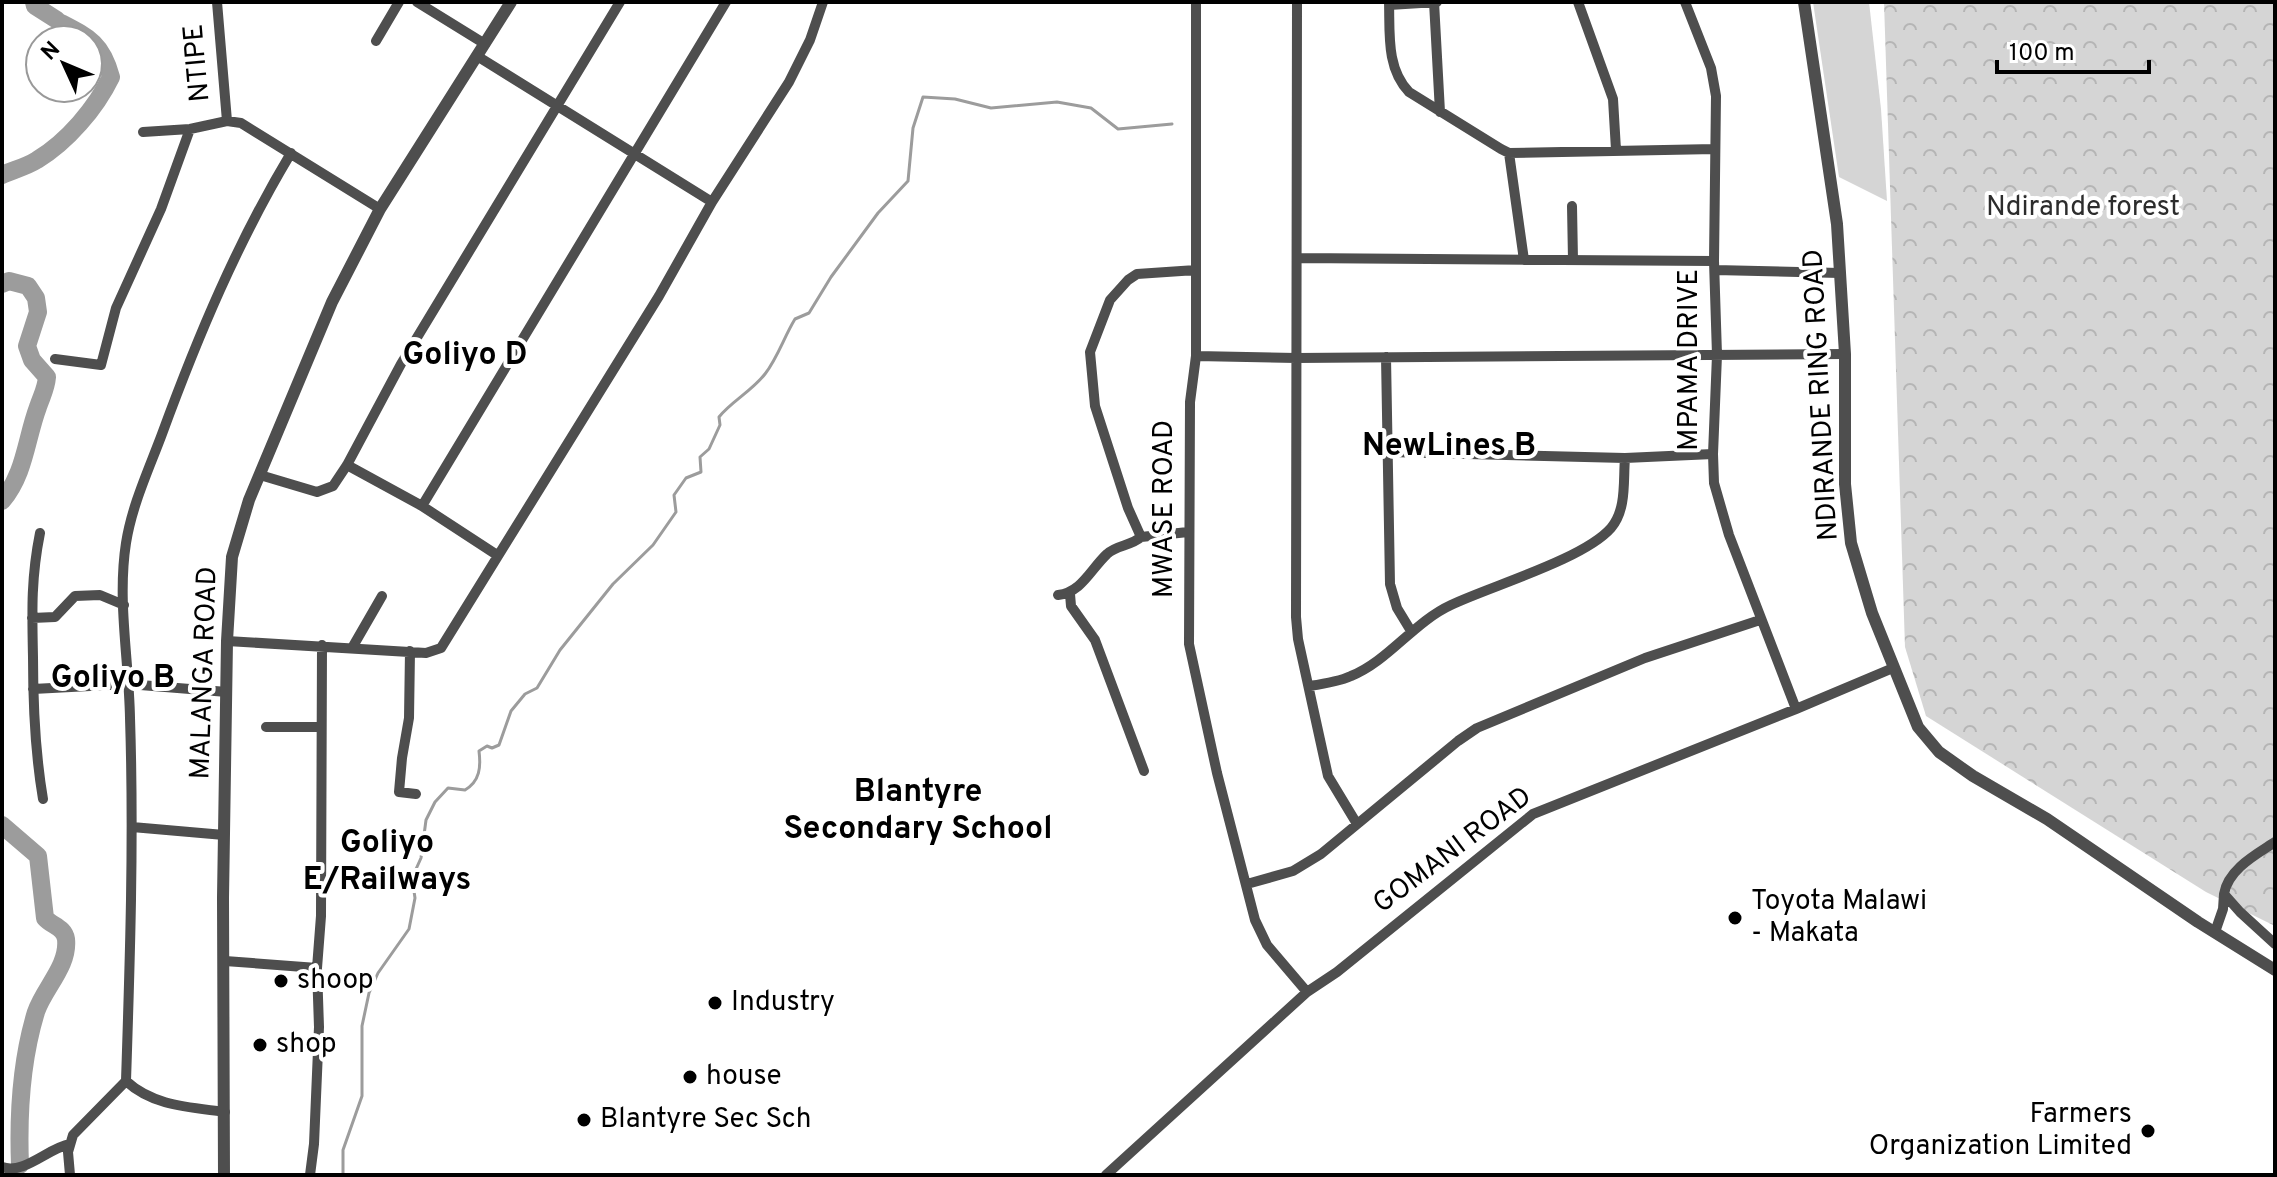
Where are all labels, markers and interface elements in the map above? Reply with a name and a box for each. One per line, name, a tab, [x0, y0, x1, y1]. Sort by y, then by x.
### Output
street label: NTIPE	[177, 22, 219, 104]
north arrow	[24, 24, 104, 104]
scale bar	[1997, 24, 2149, 74]
text: N	[36, 37, 67, 67]
text: 100 m	[2009, 39, 2075, 69]
park label: Ndirande forest	[1986, 190, 2180, 226]
street label: NDIRANDE RING ROAD	[1796, 248, 1848, 542]
street label: MPAMA DRIVE	[1672, 269, 1708, 451]
district label: Goliyo D	[403, 336, 527, 376]
street label: MWASE ROAD	[1147, 420, 1183, 598]
district label: NewLines B	[1362, 427, 1536, 467]
street label: MALANGA ROAD	[183, 566, 227, 780]
district label: Goliyo B	[51, 659, 175, 699]
district label: Blantyre Secondary School	[783, 773, 1053, 850]
street label: GOMANI ROAD	[1366, 780, 1540, 922]
district label: Goliyo E/Railways	[303, 824, 471, 901]
place label: Toyota Malawi - Makata	[1751, 884, 1927, 952]
marker: Toyota Malawi - Makata	[1726, 909, 1744, 927]
place label: shoop	[297, 963, 374, 999]
marker: shoop	[272, 972, 290, 990]
place label: Industry	[731, 985, 835, 1021]
marker: Industry	[706, 994, 724, 1012]
place label: shop	[276, 1027, 337, 1063]
marker: shop	[251, 1036, 269, 1054]
place label: house	[706, 1059, 782, 1095]
marker: house	[681, 1068, 699, 1086]
place label: Farmers Organization Limited	[1869, 1097, 2132, 1165]
place label: Blantyre Sec Sch	[600, 1102, 812, 1138]
marker: Blantyre Sec Sch	[575, 1111, 593, 1129]
marker: Farmers Organization Limited	[2139, 1122, 2157, 1140]

